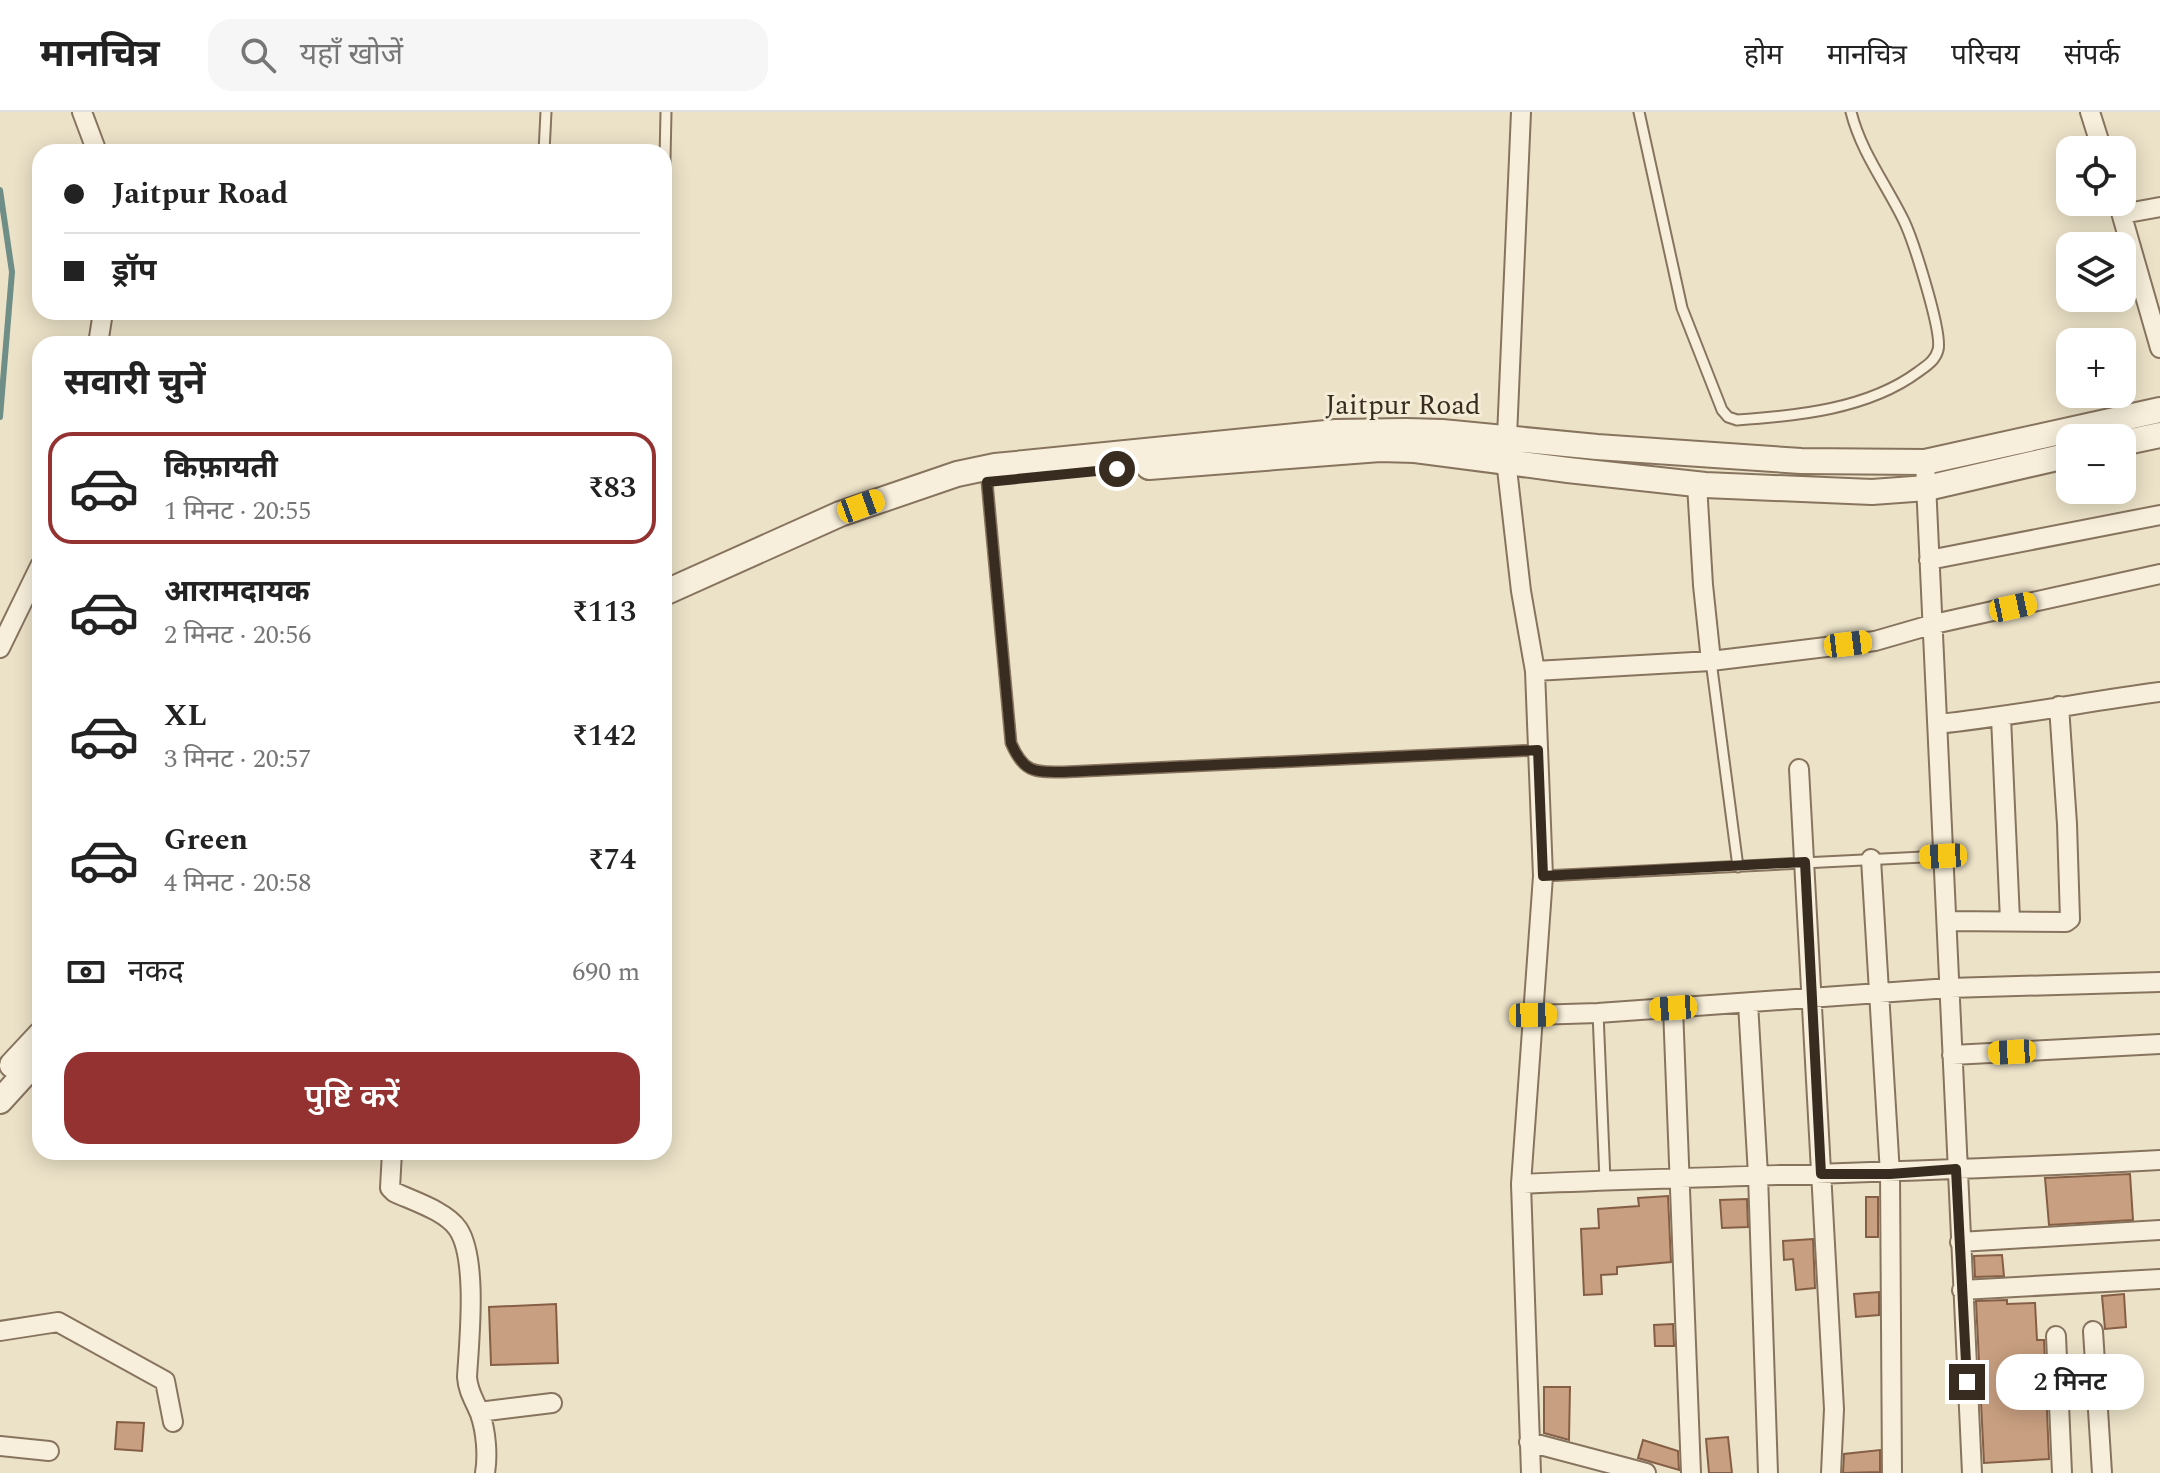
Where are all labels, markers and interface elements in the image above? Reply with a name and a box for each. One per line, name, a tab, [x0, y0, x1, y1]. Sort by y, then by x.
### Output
search box	[208, 19, 768, 91]
text: मानचित्र	[40, 26, 160, 84]
text: यहाँ खोजें	[300, 32, 403, 78]
icon: search	[236, 33, 280, 77]
text: होम	[1744, 34, 1783, 77]
text: मानचित्र	[1827, 34, 1907, 77]
text: परिचय	[1951, 34, 2020, 77]
text: संपर्क	[2064, 34, 2120, 77]
map controls	[2056, 136, 2136, 504]
button: locate	[2056, 136, 2136, 216]
text: Jaitpur Road	[112, 171, 288, 217]
button: layers	[2056, 232, 2136, 312]
text: ड्रॉप	[112, 248, 156, 294]
button: +	[2056, 328, 2136, 408]
text: सवारी चुनें	[64, 356, 205, 411]
street label: Jaitpur Road	[1325, 384, 1481, 427]
button: −	[2056, 424, 2136, 504]
text: किफ़ायती	[164, 445, 278, 491]
route start	[1099, 451, 1135, 487]
icon: car	[68, 452, 140, 524]
text: ₹83	[588, 465, 636, 511]
car	[834, 487, 888, 525]
text: 1 मिनट · 20:55	[164, 491, 311, 531]
text: आरामदायक	[164, 569, 310, 615]
icon: car	[68, 576, 140, 648]
text: ₹113	[572, 589, 636, 635]
car	[1987, 590, 2039, 624]
text: 2 मिनट · 20:56	[164, 615, 311, 655]
car	[1823, 629, 1873, 659]
text: XL	[164, 693, 207, 739]
icon: car	[68, 700, 140, 772]
text: ₹142	[572, 713, 636, 759]
text: 3 मिनट · 20:57	[164, 739, 311, 779]
text: Green	[164, 817, 248, 863]
icon: car	[68, 824, 140, 896]
text: ₹74	[588, 837, 636, 883]
car	[1918, 843, 1968, 869]
text: 4 मिनट · 20:58	[164, 863, 311, 903]
text: नकद	[128, 949, 184, 995]
icon: cash	[64, 950, 108, 994]
text: 690 m	[572, 952, 640, 992]
car	[1648, 994, 1698, 1022]
car	[1509, 1003, 1557, 1027]
car	[1987, 1039, 2037, 1065]
button: पुष्टि करें	[64, 1052, 640, 1144]
callout: 2 मिनट	[1995, 1354, 2143, 1410]
text: 2 मिनट	[2033, 1362, 2107, 1402]
route end	[1949, 1364, 1985, 1400]

